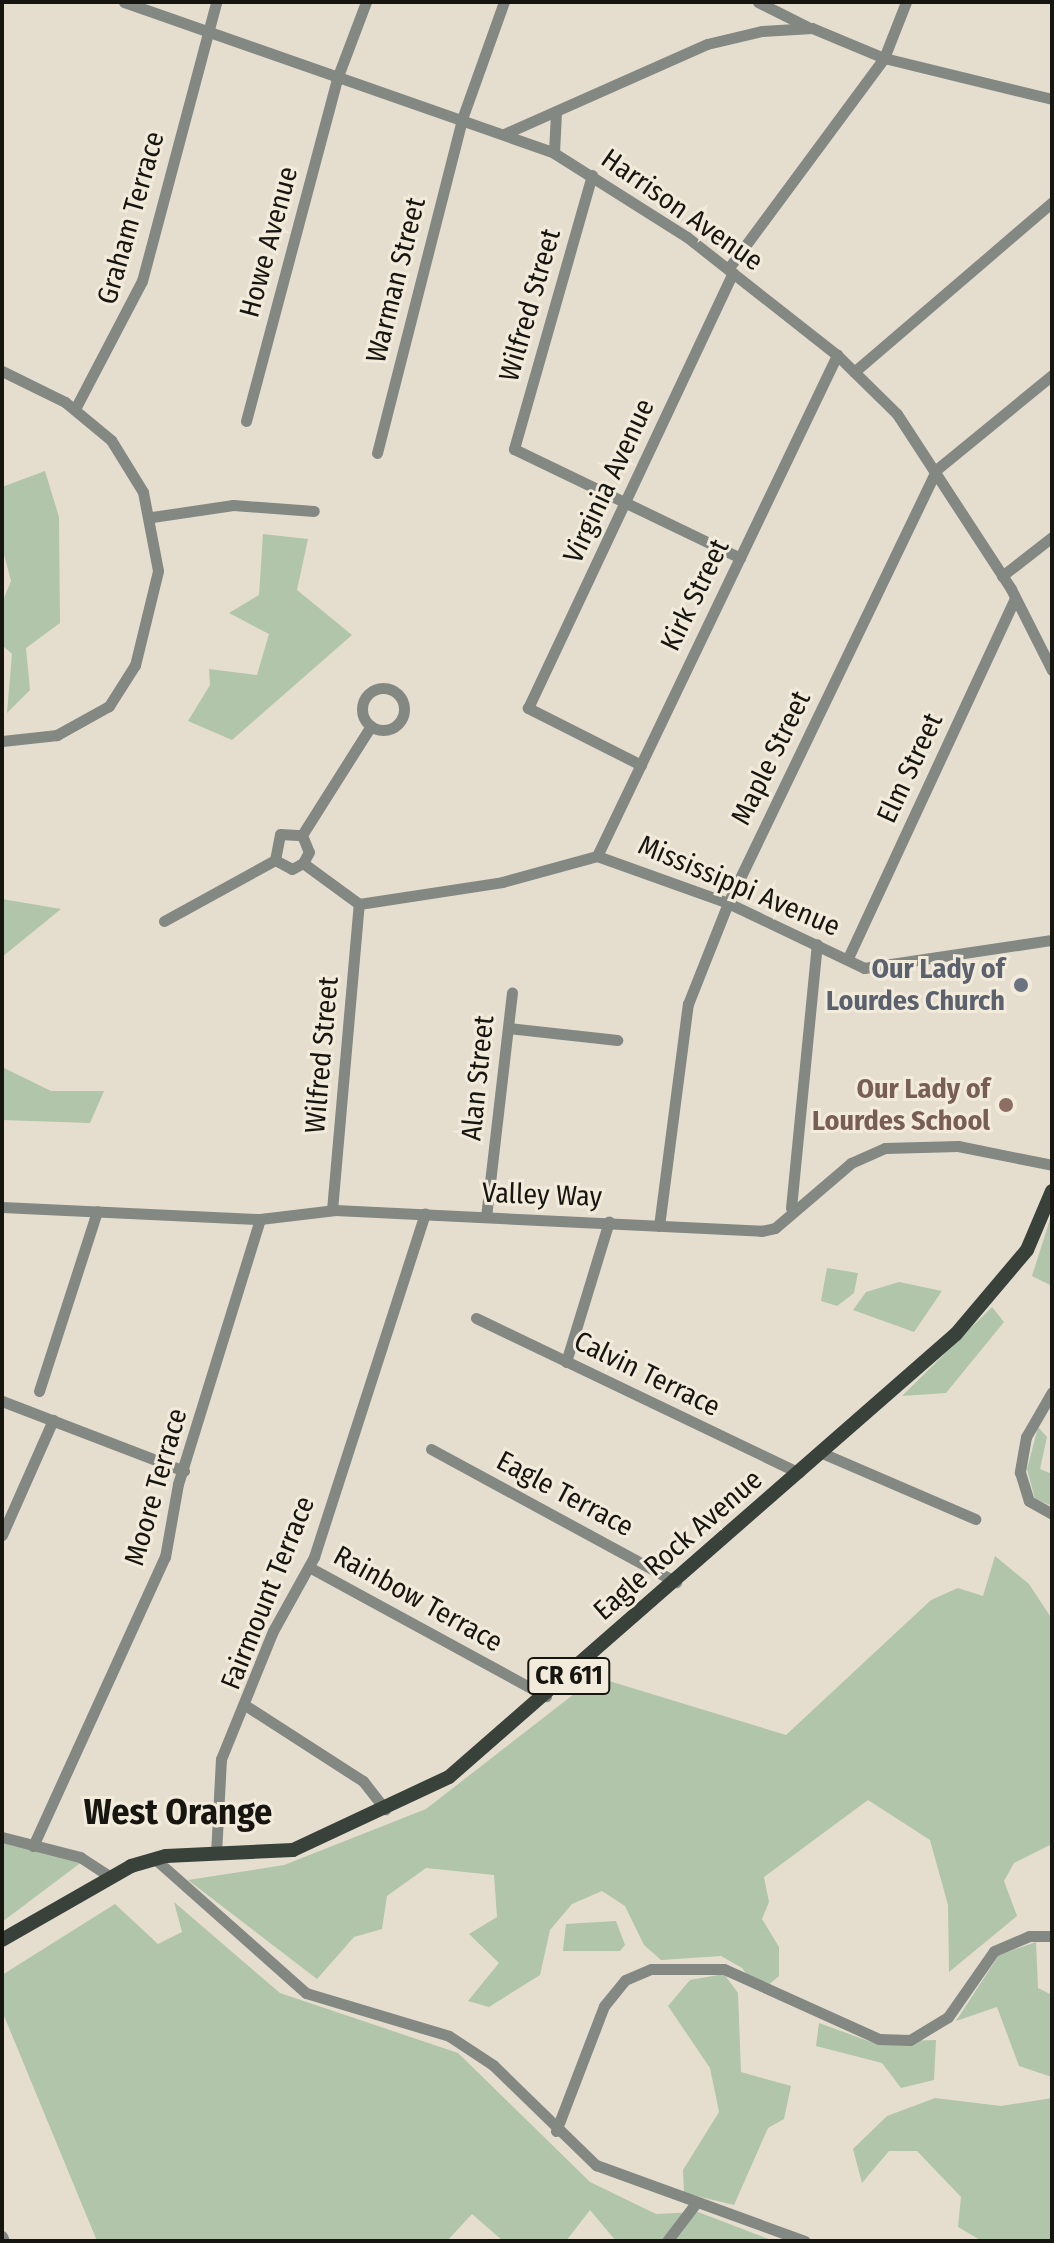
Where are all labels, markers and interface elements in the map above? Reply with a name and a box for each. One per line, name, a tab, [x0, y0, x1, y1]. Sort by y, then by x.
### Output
street label: Graham Terrace	[90, 128, 172, 308]
street label: Harrison Avenue	[595, 142, 769, 278]
street label: Howe Avenue	[233, 163, 305, 321]
street label: Warman Street	[359, 194, 433, 366]
street label: Wilfred Street	[492, 225, 568, 385]
street label: Virginia Avenue	[556, 394, 662, 568]
street label: Kirk Street	[654, 534, 736, 656]
street label: Maple Street	[724, 685, 818, 831]
street label: Elm Street	[870, 708, 950, 828]
street label: Mississippi Avenue	[633, 828, 845, 944]
place label: Our Lady of Lourdes Church	[826, 952, 1005, 1018]
street label: Wilfred Street	[298, 975, 346, 1135]
marker: Our Lady of Lourdes Church	[1012, 976, 1030, 994]
street label: Alan Street	[455, 1014, 501, 1142]
place label: Our Lady of Lourdes School	[812, 1072, 990, 1138]
marker: Our Lady of Lourdes School	[997, 1096, 1015, 1114]
street label: Valley Way	[481, 1176, 603, 1214]
street label: Calvin Terrace	[569, 1324, 725, 1424]
street label: Moore Terrace	[118, 1405, 194, 1569]
street label: Eagle Terrace	[491, 1444, 639, 1544]
street label: Eagle Rock Avenue	[587, 1463, 769, 1627]
street label: Fairmount Terrace	[214, 1491, 322, 1695]
street label: Rainbow Terrace	[328, 1539, 508, 1659]
road number: CR 611	[527, 1654, 611, 1698]
district label: West Orange	[84, 1791, 272, 1835]

